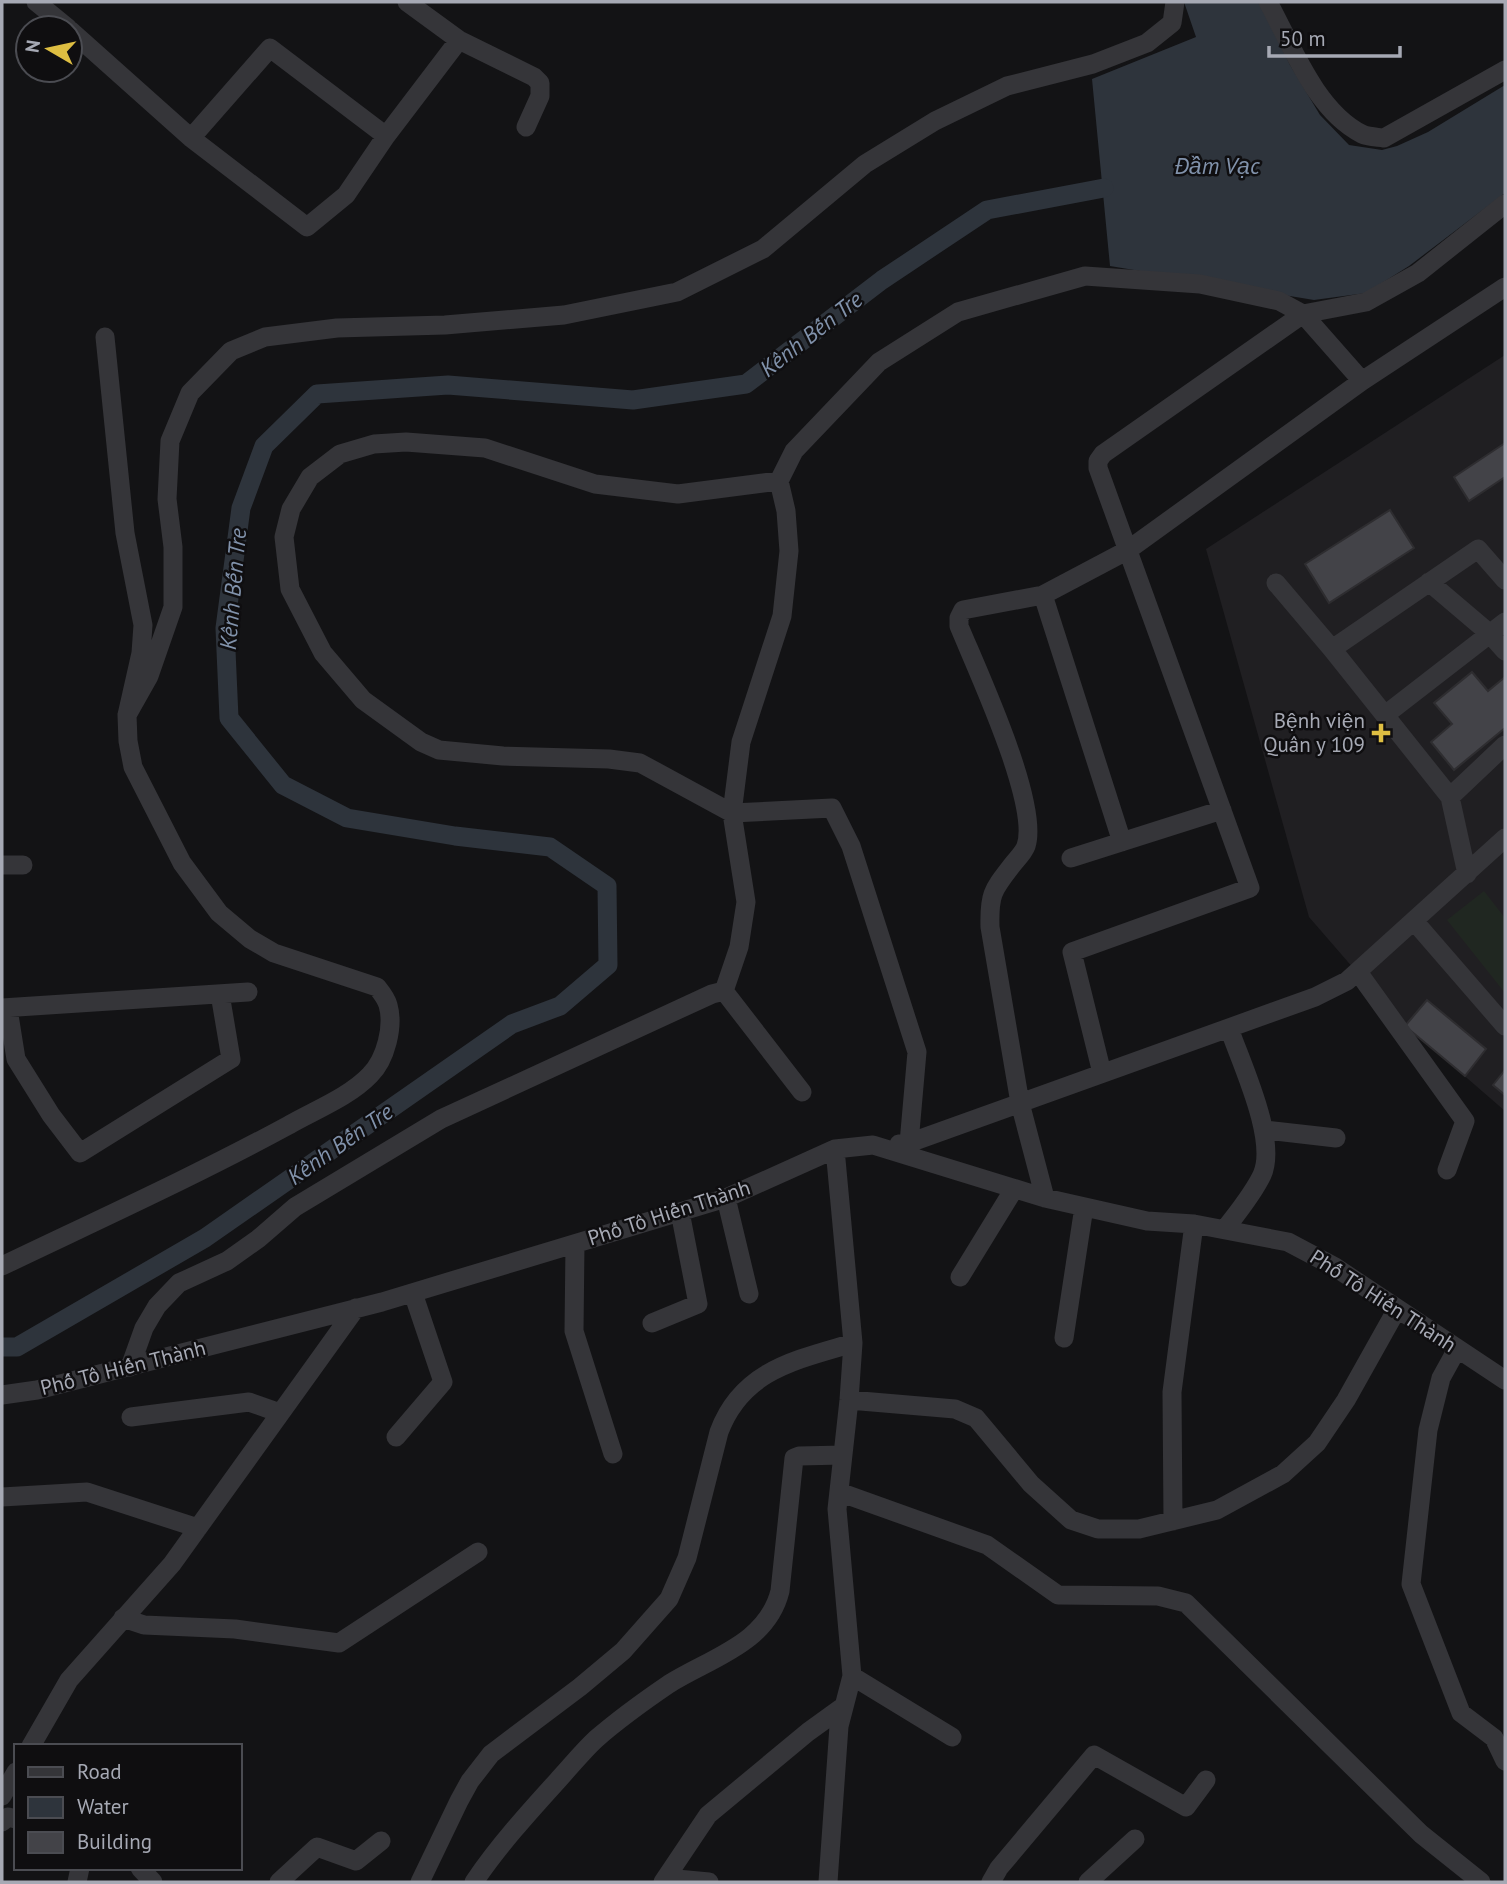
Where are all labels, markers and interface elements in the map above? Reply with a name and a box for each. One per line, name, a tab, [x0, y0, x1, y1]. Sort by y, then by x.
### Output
north arrow	[14, 14, 84, 84]
scale bar	[1269, 14, 1400, 58]
text: 50 m	[1280, 25, 1326, 52]
text: N	[19, 38, 45, 54]
water label: Đầm Vạc	[1174, 151, 1260, 180]
water label: Kênh Bến Tre	[754, 284, 868, 383]
water label: Kênh Bến Tre	[213, 526, 252, 651]
place label: Bệnh viện Quân y 109	[1263, 707, 1365, 758]
marker: Bệnh viện Quân y 109	[1371, 723, 1391, 743]
water label: Kênh Bến Tre	[281, 1096, 398, 1191]
street label: Phố Tô Hiến Thành	[584, 1174, 753, 1252]
street label: Phố Tô Hiến Thành	[1305, 1243, 1462, 1358]
street label: Phố Tô Hiến Thành	[38, 1334, 208, 1401]
legend	[14, 1744, 242, 1870]
text: Road	[77, 1758, 121, 1785]
text: Water	[77, 1793, 129, 1820]
text: Building	[77, 1828, 152, 1855]

